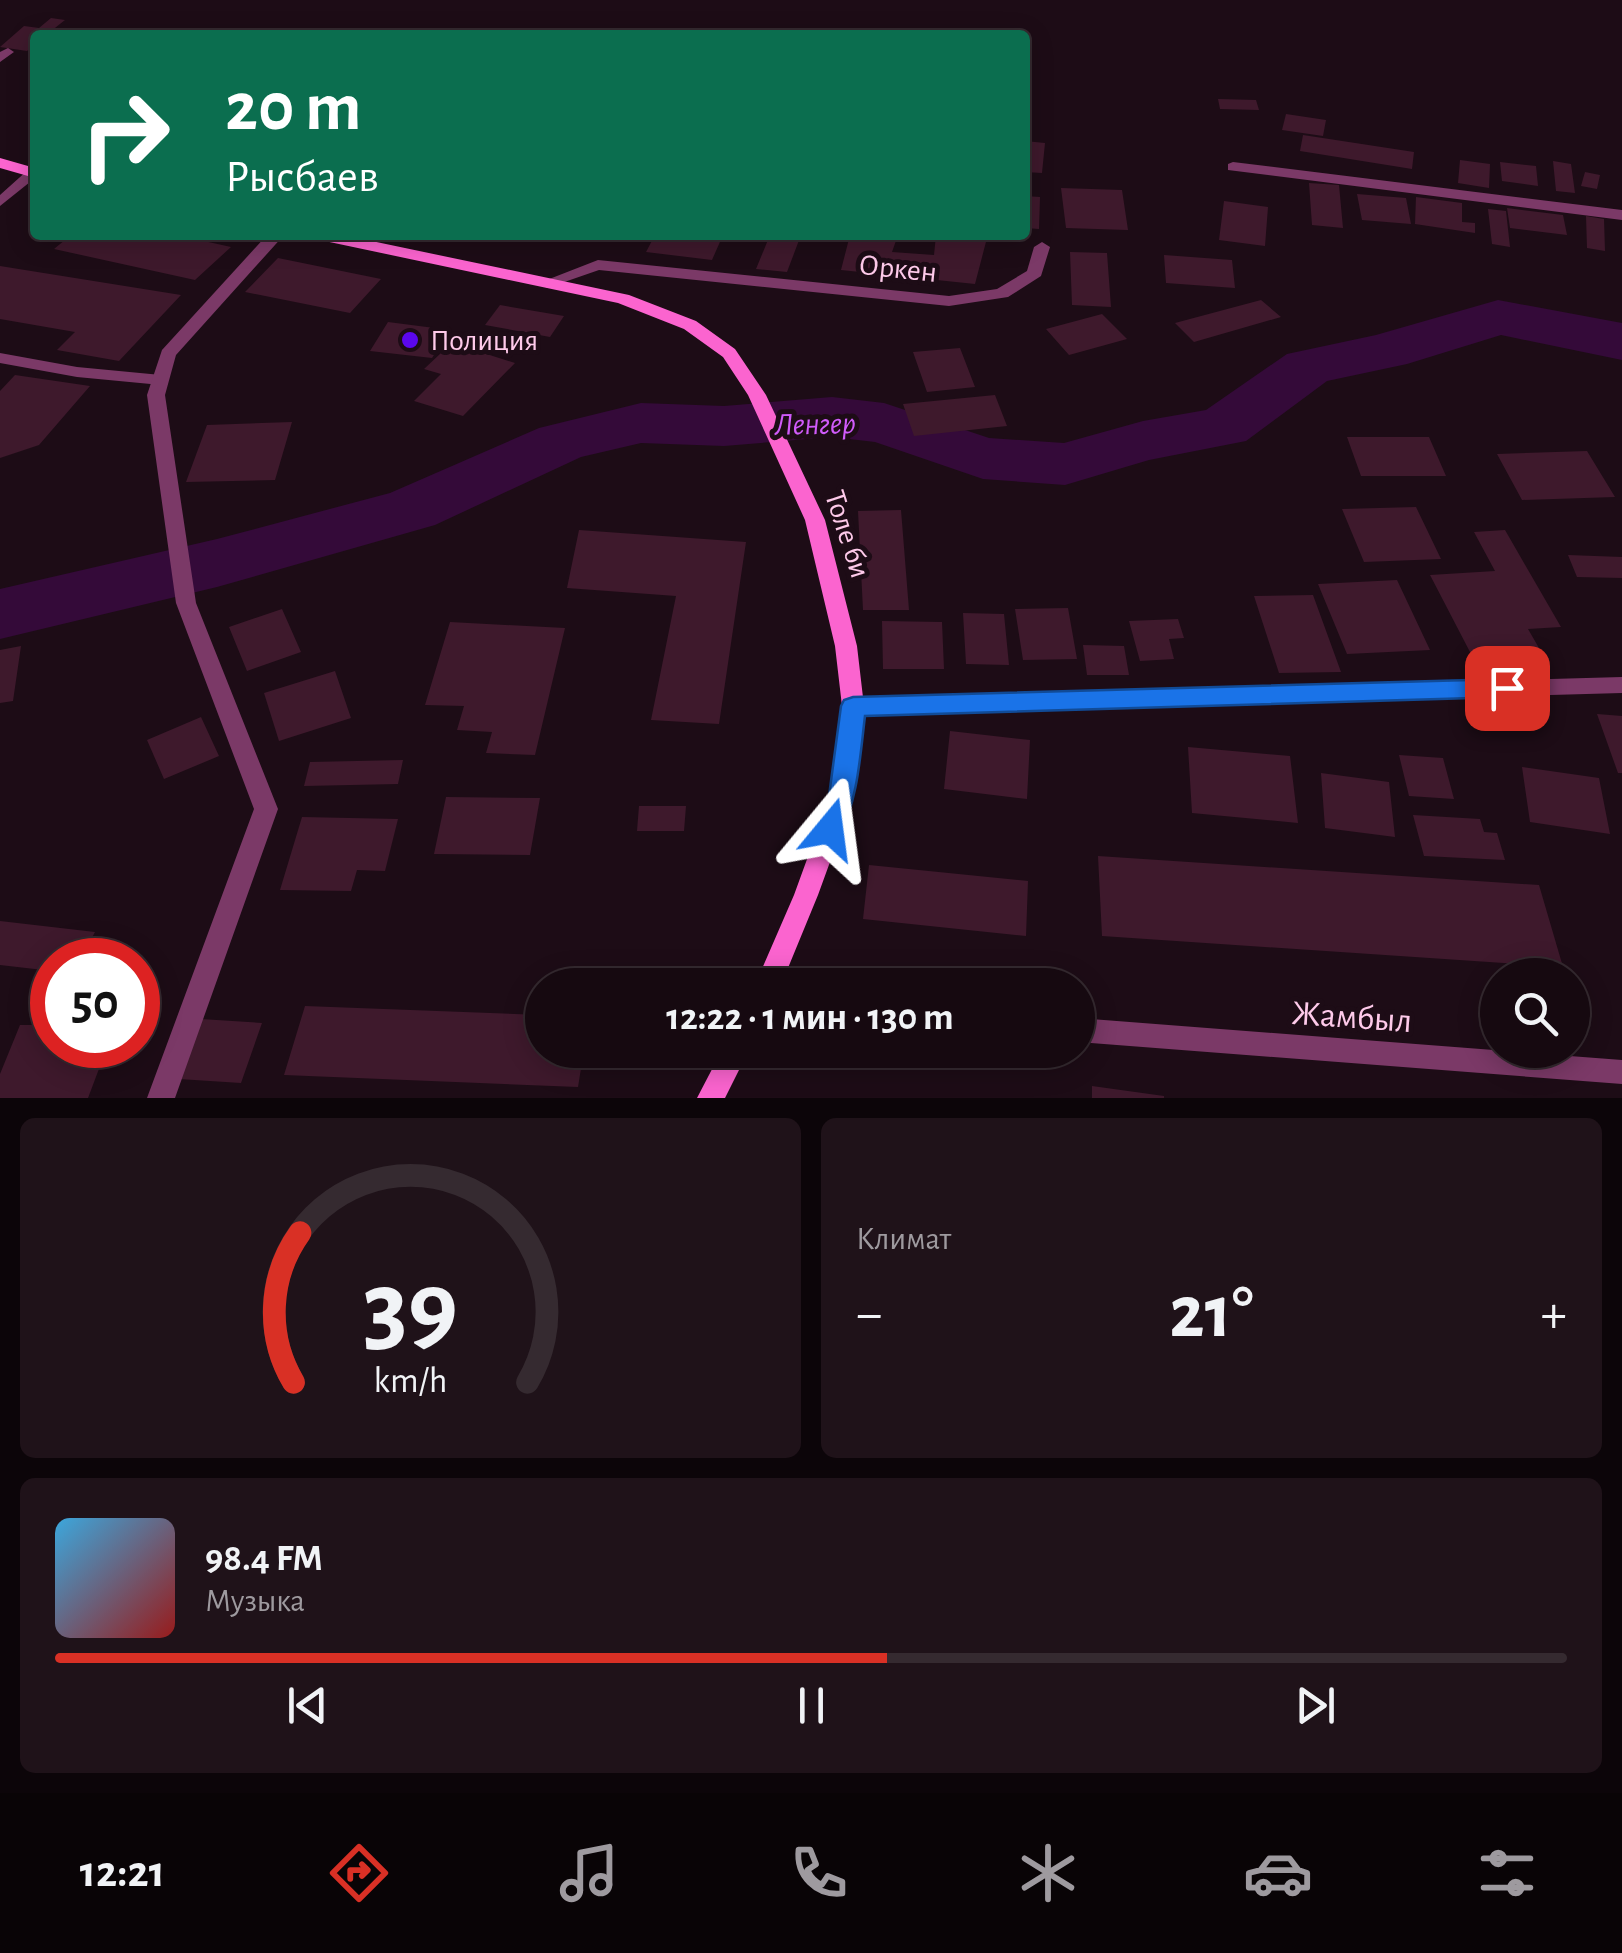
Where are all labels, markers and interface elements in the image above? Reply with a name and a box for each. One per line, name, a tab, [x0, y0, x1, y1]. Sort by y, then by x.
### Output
icon: right	[60, 70, 190, 200]
text: 20 m	[225, 73, 362, 143]
text: Рысбаев	[225, 155, 379, 200]
street label: Оркен	[857, 250, 938, 288]
place label: Полиция	[430, 326, 538, 356]
marker: Полиция	[399, 329, 421, 351]
water label: Ленгер	[773, 407, 856, 442]
street label: Толе би	[819, 487, 875, 582]
pin	[1465, 646, 1550, 731]
icon: arrive	[1480, 661, 1535, 716]
position arrow	[778, 777, 882, 881]
speed limit sign: 50	[30, 938, 160, 1068]
map controls	[1480, 958, 1590, 1068]
button: search	[1480, 958, 1590, 1068]
street label: Жамбыл	[1291, 996, 1413, 1039]
text: 12:22 · 1 мин · 130 m	[666, 999, 954, 1037]
text: Климат	[856, 1223, 951, 1255]
text: 39	[363, 1257, 458, 1361]
text: 21°	[1169, 1276, 1254, 1351]
text: −	[856, 1287, 882, 1342]
text: +	[1541, 1287, 1567, 1342]
text: km/h	[374, 1363, 447, 1399]
text: 98.4 FM	[205, 1540, 323, 1578]
text: Музыка	[205, 1585, 305, 1617]
icon: previous	[280, 1678, 335, 1733]
icon: pause	[784, 1678, 839, 1733]
icon: next	[1288, 1678, 1343, 1733]
icon: directions	[324, 1838, 394, 1908]
icon: music	[554, 1838, 624, 1908]
icon: phone	[784, 1838, 854, 1908]
icon: climate	[1013, 1838, 1083, 1908]
icon: car	[1243, 1838, 1313, 1908]
icon: filters	[1472, 1838, 1542, 1908]
text: 12:21	[80, 1850, 165, 1895]

